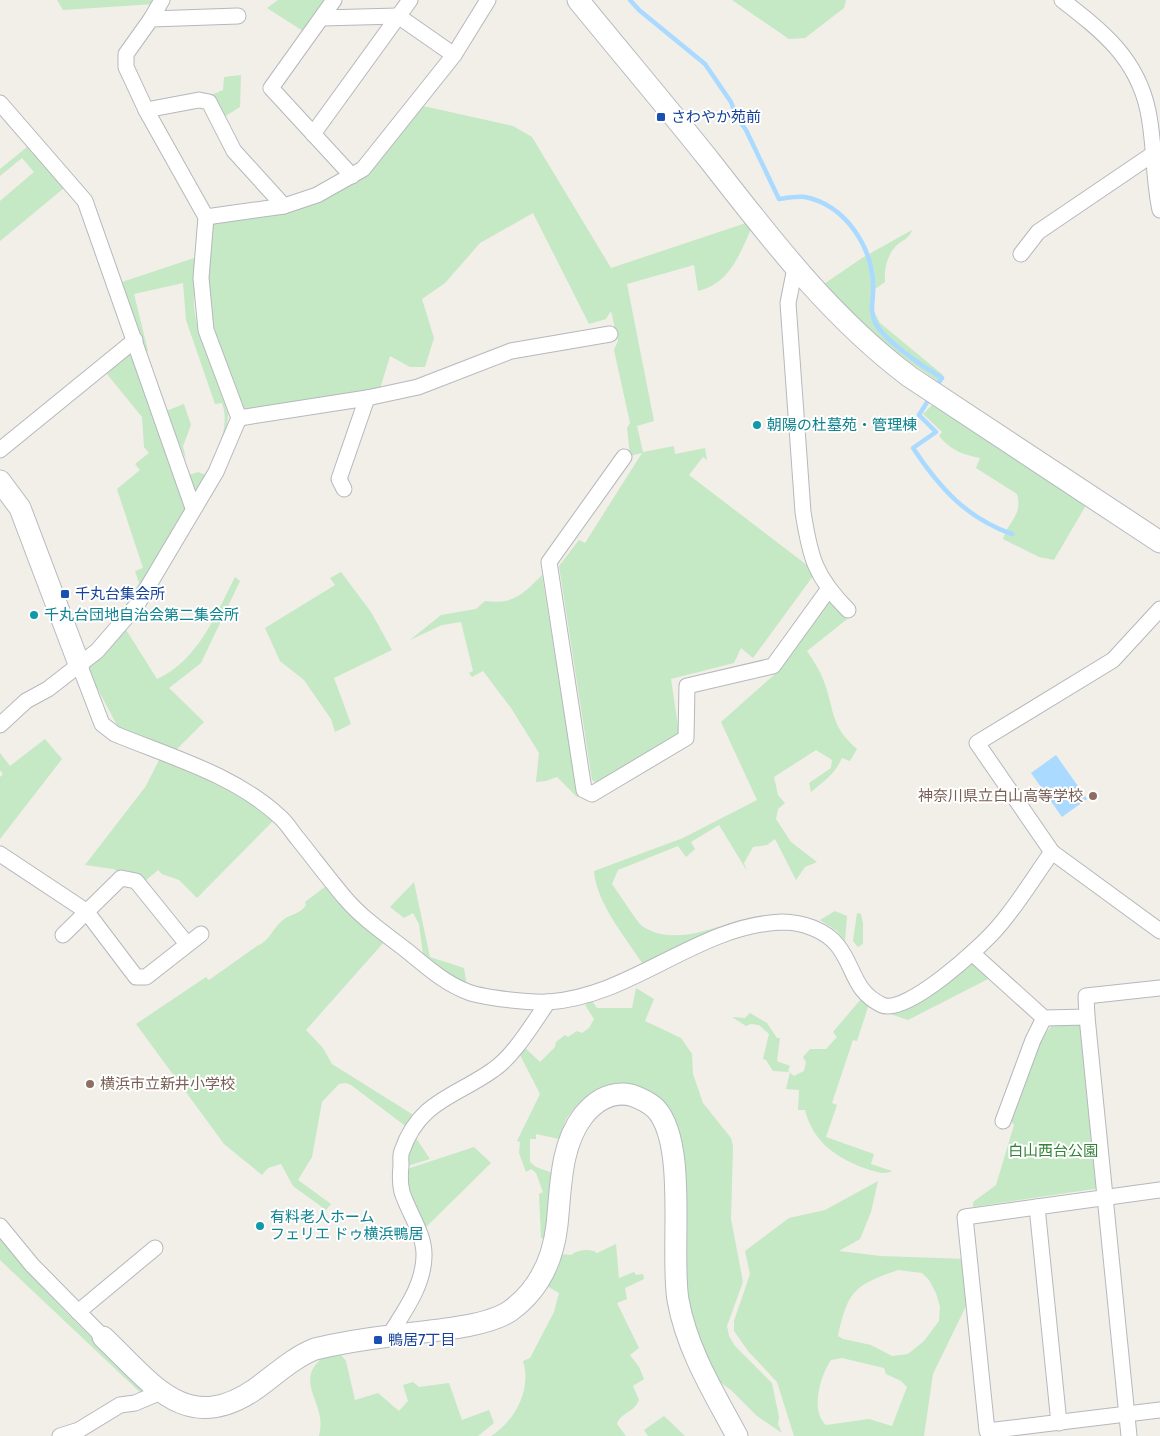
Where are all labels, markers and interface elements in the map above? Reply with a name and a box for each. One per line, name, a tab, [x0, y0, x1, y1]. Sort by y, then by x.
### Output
place label: さわやか苑前	[671, 108, 761, 126]
marker: さわやか苑前	[655, 111, 667, 123]
place label: 朝陽の杜墓苑・管理棟	[767, 416, 917, 434]
marker: 朝陽の杜墓苑・管理棟	[751, 419, 763, 431]
place label: 千丸台集会所	[75, 585, 165, 603]
marker: 千丸台集会所	[59, 588, 71, 600]
place label: 千丸台団地自治会第二集会所	[44, 606, 239, 624]
marker: 千丸台団地自治会第二集会所	[28, 609, 40, 621]
place label: 神奈川県立白山高等学校	[918, 787, 1083, 805]
marker: 神奈川県立白山高等学校	[1087, 790, 1099, 802]
place label: 横浜市立新井小学校	[100, 1075, 235, 1093]
marker: 横浜市立新井小学校	[84, 1078, 96, 1090]
park label: 白山西台公園	[1008, 1142, 1098, 1160]
place label: 有料老人ホーム フェリエ ドゥ横浜鴨居	[270, 1208, 423, 1243]
marker: 有料老人ホーム フェリエ ドゥ横浜鴨居	[254, 1220, 266, 1232]
place label: 鴨居7丁目	[388, 1331, 456, 1349]
marker: 鴨居7丁目	[372, 1334, 384, 1346]

